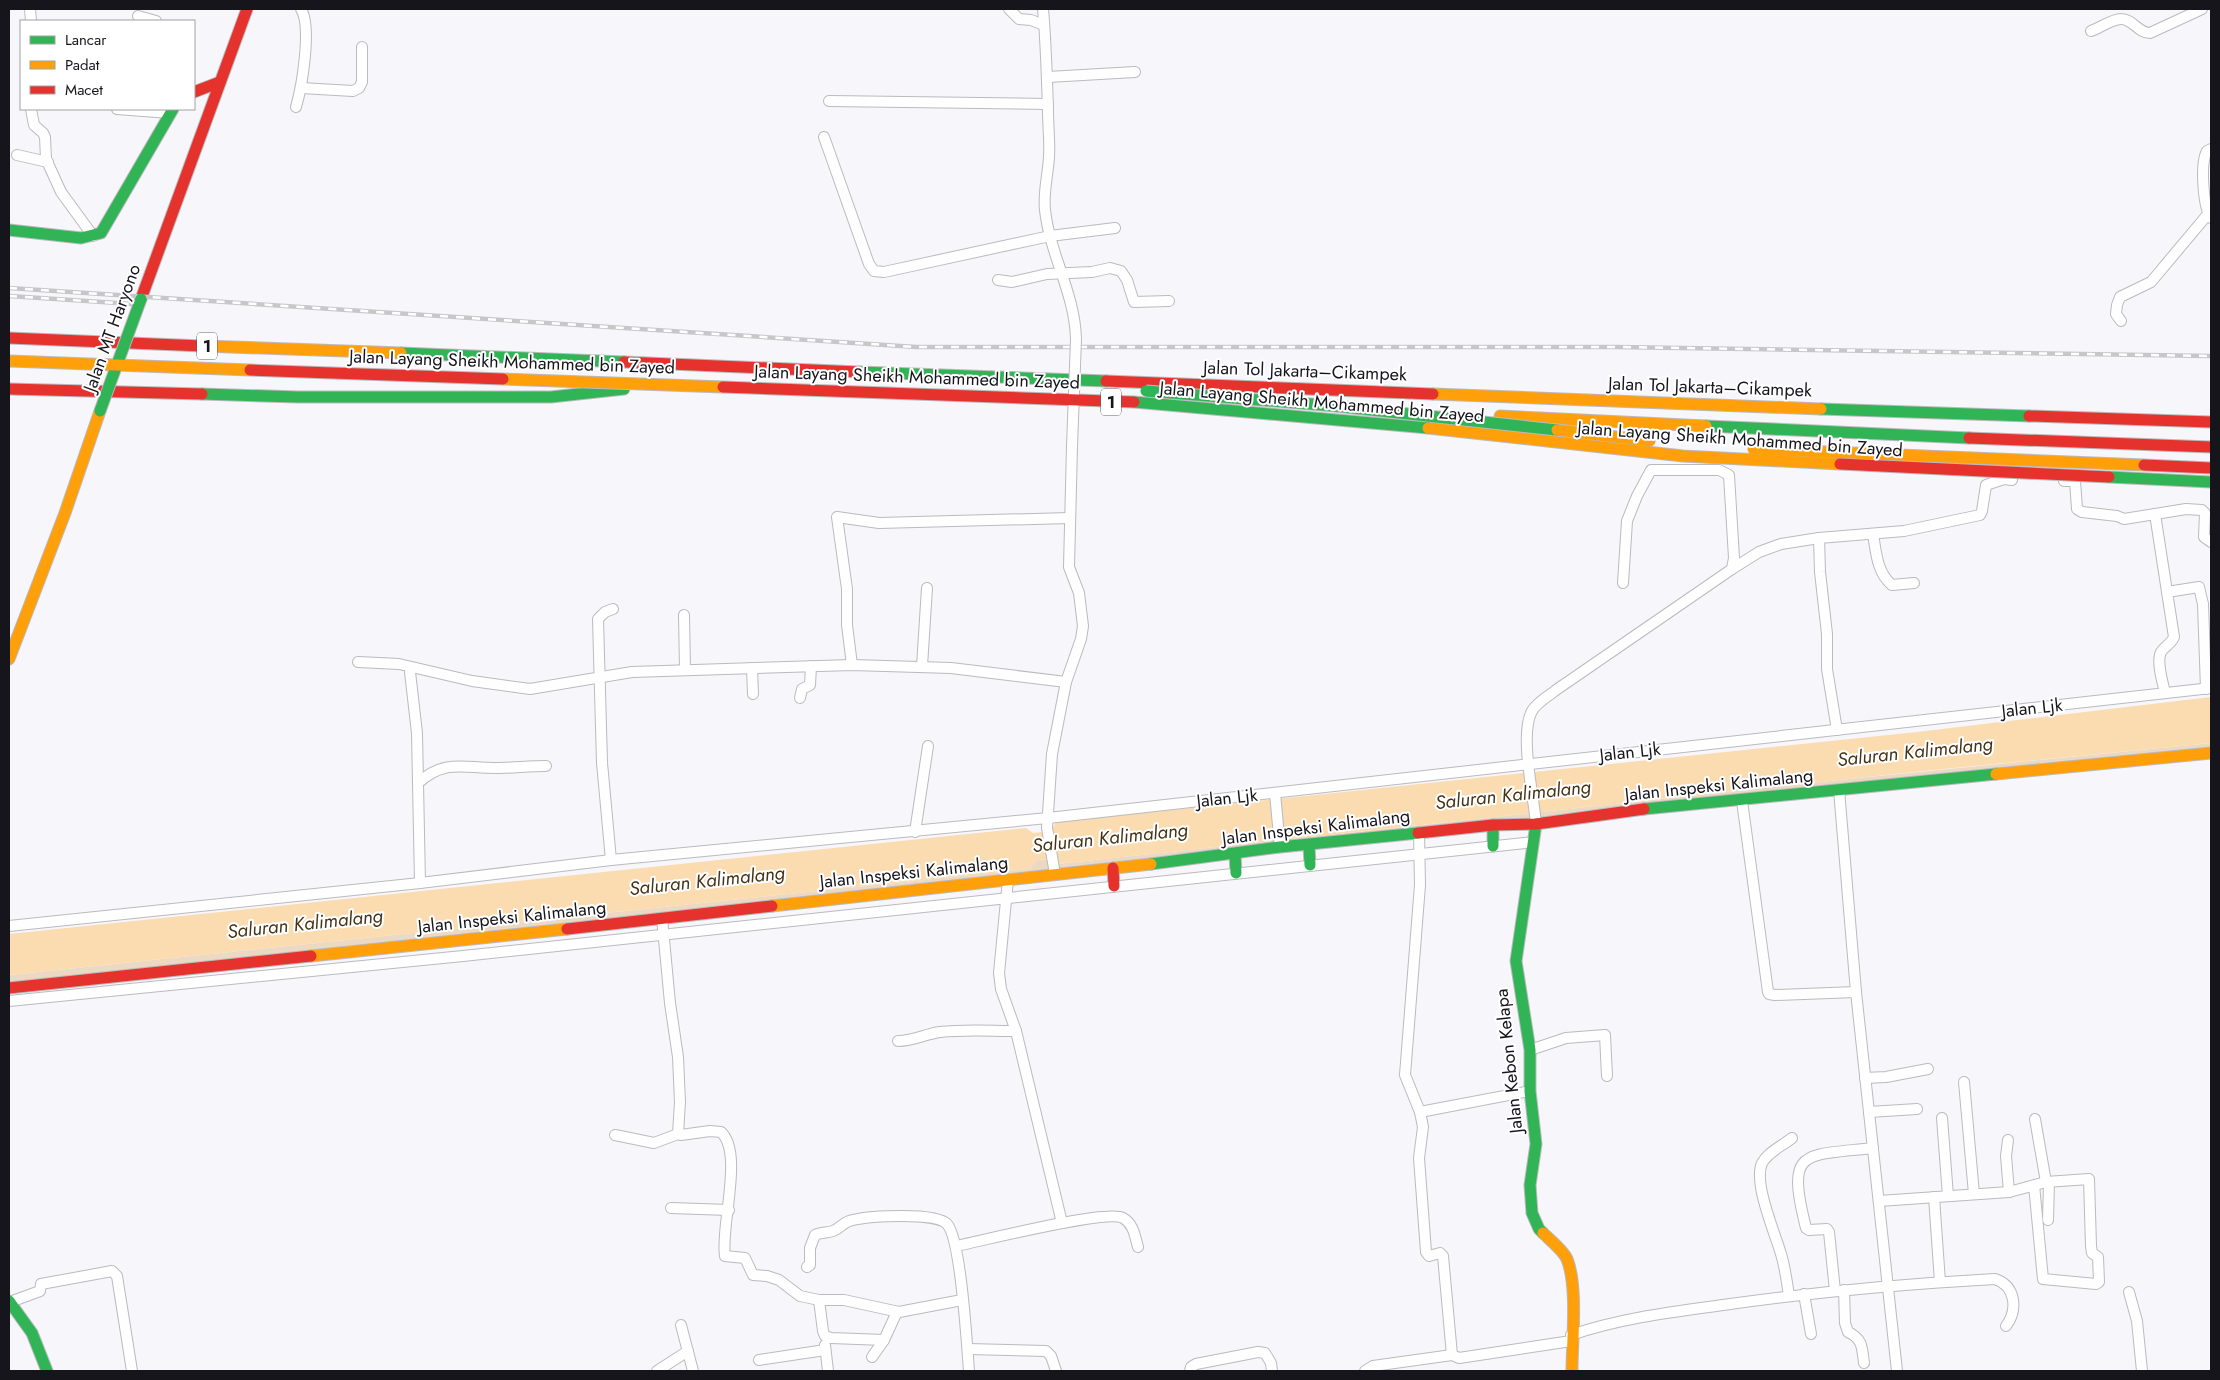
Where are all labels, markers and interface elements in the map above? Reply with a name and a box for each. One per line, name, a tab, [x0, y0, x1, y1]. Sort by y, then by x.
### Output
legend	[20, 20, 195, 110]
text: Lancar	[65, 29, 107, 51]
text: Padat	[65, 54, 100, 76]
text: Macet	[65, 79, 103, 101]
street label: Jalan MT Haryono	[76, 260, 147, 397]
road number: 1	[197, 332, 217, 360]
street label: Jalan Layang Sheikh Mohammed bin Zayed	[347, 343, 675, 381]
street label: Jalan Tol Jakarta–Cikampek	[1201, 354, 1407, 388]
street label: Jalan Layang Sheikh Mohammed bin Zayed	[752, 358, 1080, 396]
street label: Jalan Tol Jakarta–Cikampek	[1606, 370, 1812, 404]
street label: Jalan Layang Sheikh Mohammed bin Zayed	[1157, 375, 1485, 429]
road number: 1	[1101, 388, 1121, 416]
street label: Jalan Layang Sheikh Mohammed bin Zayed	[1575, 415, 1903, 463]
street label: Jalan Ljk	[1998, 692, 2064, 724]
water label: Saluran Kalimalang	[1836, 730, 1995, 773]
street label: Jalan Ljk	[1596, 736, 1662, 768]
street label: Jalan Inspeksi Kalimalang	[1621, 762, 1815, 808]
water label: Saluran Kalimalang	[1434, 773, 1593, 816]
street label: Jalan Ljk	[1193, 782, 1259, 814]
street label: Jalan Inspeksi Kalimalang	[1218, 803, 1412, 852]
water label: Saluran Kalimalang	[1031, 816, 1190, 859]
street label: Jalan Inspeksi Kalimalang	[816, 849, 1010, 895]
water label: Saluran Kalimalang	[628, 859, 787, 902]
street label: Jalan Inspeksi Kalimalang	[414, 894, 608, 940]
water label: Saluran Kalimalang	[226, 902, 385, 945]
street label: Jalan Kebon Kelapa	[1488, 987, 1530, 1136]

